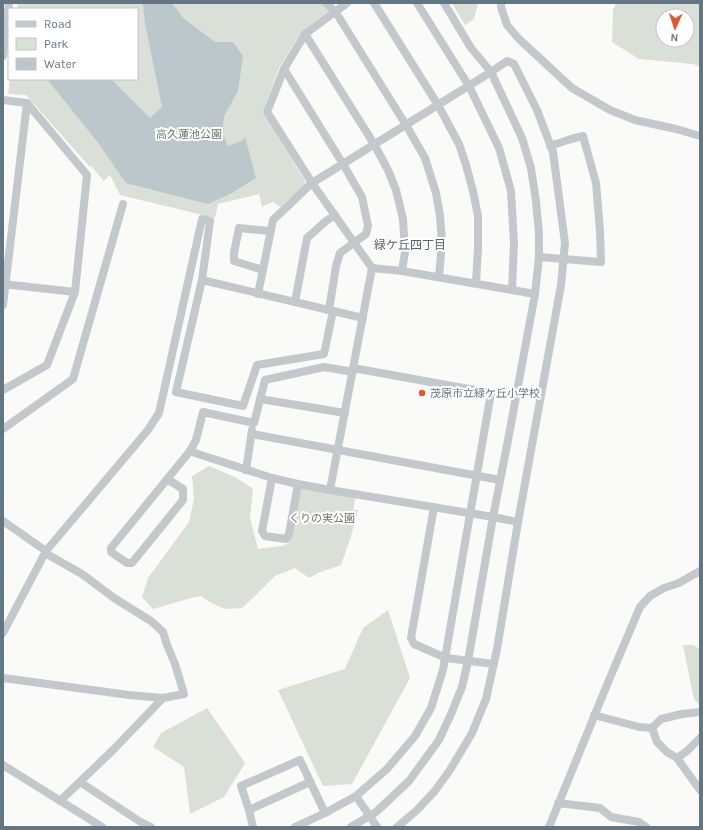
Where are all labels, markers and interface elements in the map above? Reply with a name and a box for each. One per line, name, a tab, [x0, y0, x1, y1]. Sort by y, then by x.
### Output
legend	[8, 8, 138, 80]
north arrow	[655, 8, 695, 48]
text: Road	[44, 17, 72, 31]
text: N	[670, 31, 679, 44]
text: Park	[44, 37, 69, 51]
text: Water	[44, 57, 77, 71]
park label: 高久蓮池公園	[156, 128, 222, 141]
district label: 緑ケ丘四丁目	[374, 238, 446, 252]
place label: 茂原市立緑ケ丘小学校	[430, 387, 540, 400]
marker: 茂原市立緑ケ丘小学校	[417, 388, 427, 398]
park label: くりの実公園	[289, 512, 355, 525]

